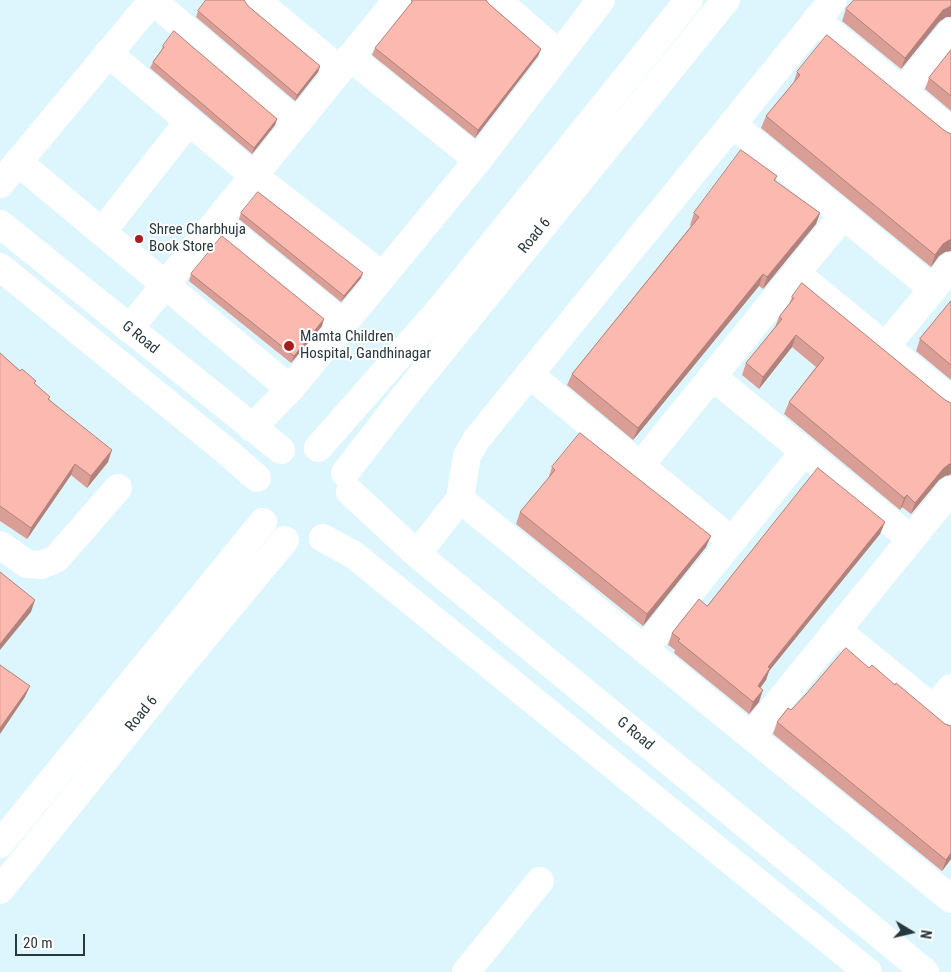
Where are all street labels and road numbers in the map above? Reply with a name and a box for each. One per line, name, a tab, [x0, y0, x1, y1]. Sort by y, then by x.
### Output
street label: Road 6	[515, 214, 555, 258]
street label: G Road	[118, 318, 162, 358]
street label: Road 6	[122, 692, 162, 736]
street label: G Road	[613, 713, 657, 755]

